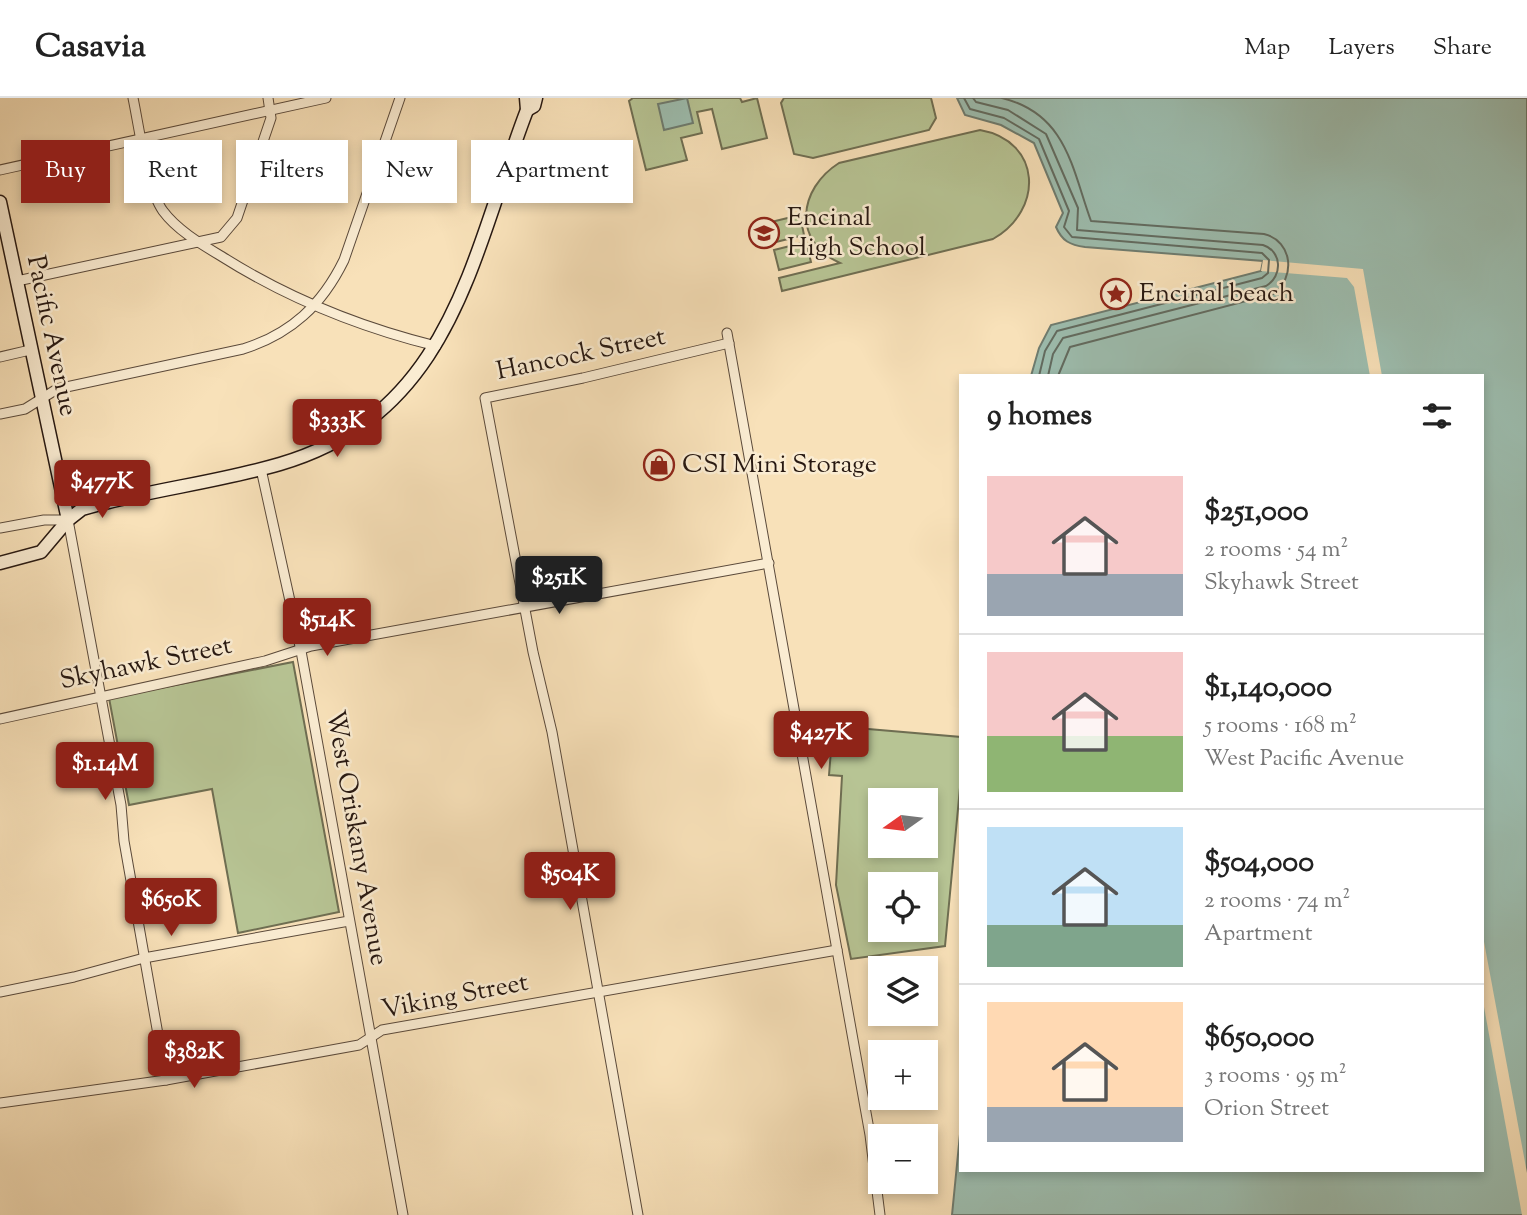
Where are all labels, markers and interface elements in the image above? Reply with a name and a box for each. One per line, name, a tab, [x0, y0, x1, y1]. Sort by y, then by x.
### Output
text: Casavia	[35, 24, 146, 72]
text: Map	[1244, 31, 1290, 65]
text: Layers	[1328, 31, 1395, 65]
text: Share	[1433, 31, 1492, 65]
chip: Buy	[21, 140, 110, 203]
chip: Rent	[124, 140, 222, 203]
chip: Filters	[236, 140, 348, 203]
chip: New	[362, 140, 457, 203]
chip: Apartment	[471, 140, 633, 203]
place label: Encinal High School	[787, 200, 926, 267]
school or university icon: Encinal High School	[747, 216, 781, 250]
street label: Pacific Avenue	[16, 252, 86, 420]
place label: Encinal beach	[1139, 276, 1294, 313]
place icon: Encinal beach	[1099, 277, 1133, 311]
street label: Hancock Street	[493, 319, 669, 391]
text: 9 homes	[987, 395, 1092, 438]
icon: filters	[1418, 397, 1456, 435]
pin: $333K	[288, 400, 386, 459]
text: $333K	[309, 405, 365, 438]
place label: CSI Mini Storage	[682, 447, 877, 484]
shop icon: CSI Mini Storage	[642, 448, 676, 482]
pin: $477K	[53, 460, 151, 520]
text: $477K	[70, 466, 134, 499]
text: $251,000	[1204, 491, 1309, 534]
icon: home	[1043, 504, 1127, 588]
text: 2 rooms · 54 m²	[1204, 534, 1348, 567]
pin: $251K	[510, 556, 608, 616]
text: $251K	[531, 562, 587, 595]
text: Skyhawk Street	[1204, 567, 1359, 600]
pin: $514K	[278, 598, 376, 658]
text: $514K	[299, 604, 355, 637]
street label: Skyhawk Street	[56, 628, 236, 700]
text: $1,140,000	[1204, 667, 1332, 710]
icon: home	[1043, 680, 1127, 764]
street label: West Oriskany Avenue	[315, 707, 397, 969]
text: 5 rooms · 168 m²	[1204, 710, 1357, 743]
pin: $427K	[772, 712, 870, 771]
text: $427K	[790, 717, 852, 750]
pin: $1.14M	[48, 742, 162, 802]
text: West Pacific Avenue	[1204, 743, 1404, 776]
text: $1.14M	[72, 748, 138, 781]
north arrow	[868, 788, 938, 858]
map controls	[868, 788, 938, 1194]
text: $504,000	[1204, 842, 1314, 885]
pin: $504K	[521, 852, 619, 912]
icon: home	[1043, 855, 1127, 939]
text: $504K	[540, 858, 600, 891]
button: locate	[868, 872, 938, 942]
pin: $650K	[122, 878, 220, 938]
text: $650K	[141, 884, 201, 917]
text: 2 rooms · 74 m²	[1204, 885, 1350, 918]
text: Apartment	[1204, 918, 1313, 951]
button: layers	[868, 956, 938, 1026]
street label: Viking Street	[378, 965, 532, 1029]
text: $650,000	[1204, 1017, 1314, 1060]
pin: $382K	[145, 1030, 243, 1090]
icon: home	[1043, 1030, 1127, 1114]
text: $382K	[164, 1036, 224, 1069]
button: +	[868, 1040, 938, 1110]
text: 3 rooms · 95 m²	[1204, 1060, 1347, 1093]
text: Orion Street	[1204, 1093, 1329, 1126]
button: −	[868, 1124, 938, 1194]

